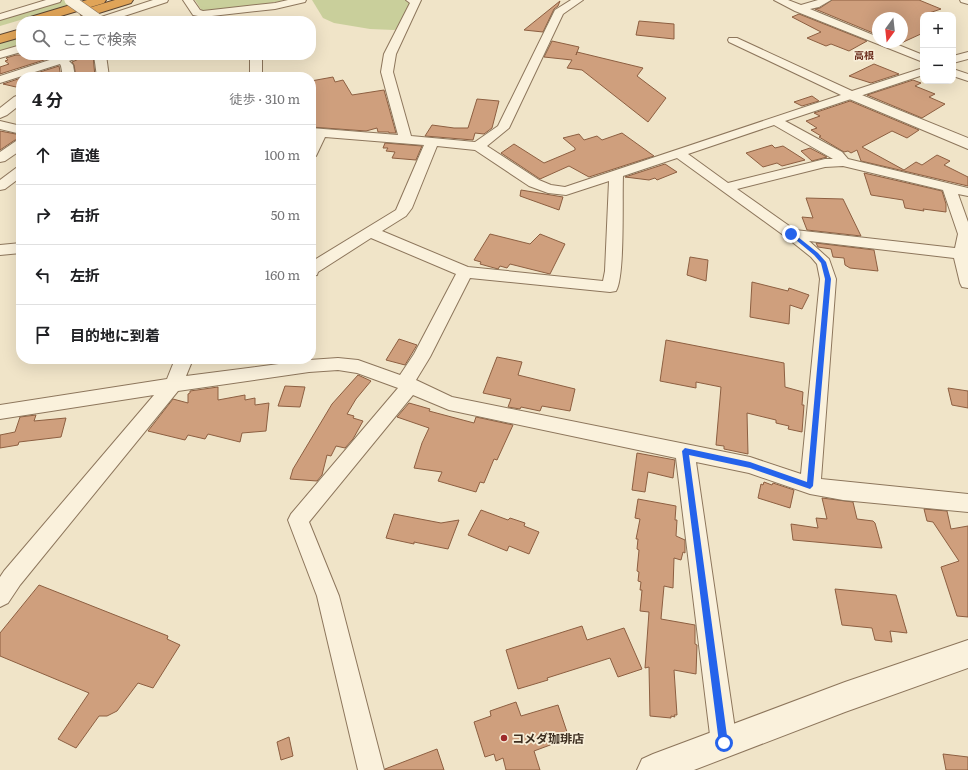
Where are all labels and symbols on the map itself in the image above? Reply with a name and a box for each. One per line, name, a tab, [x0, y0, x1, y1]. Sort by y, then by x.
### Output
north arrow	[872, 12, 908, 48]
district label: 高根	[854, 47, 874, 62]
route end	[782, 225, 800, 243]
place label: コメダ珈琲店	[512, 729, 584, 747]
marker: コメダ珈琲店	[499, 733, 509, 743]
route start	[715, 734, 733, 752]

